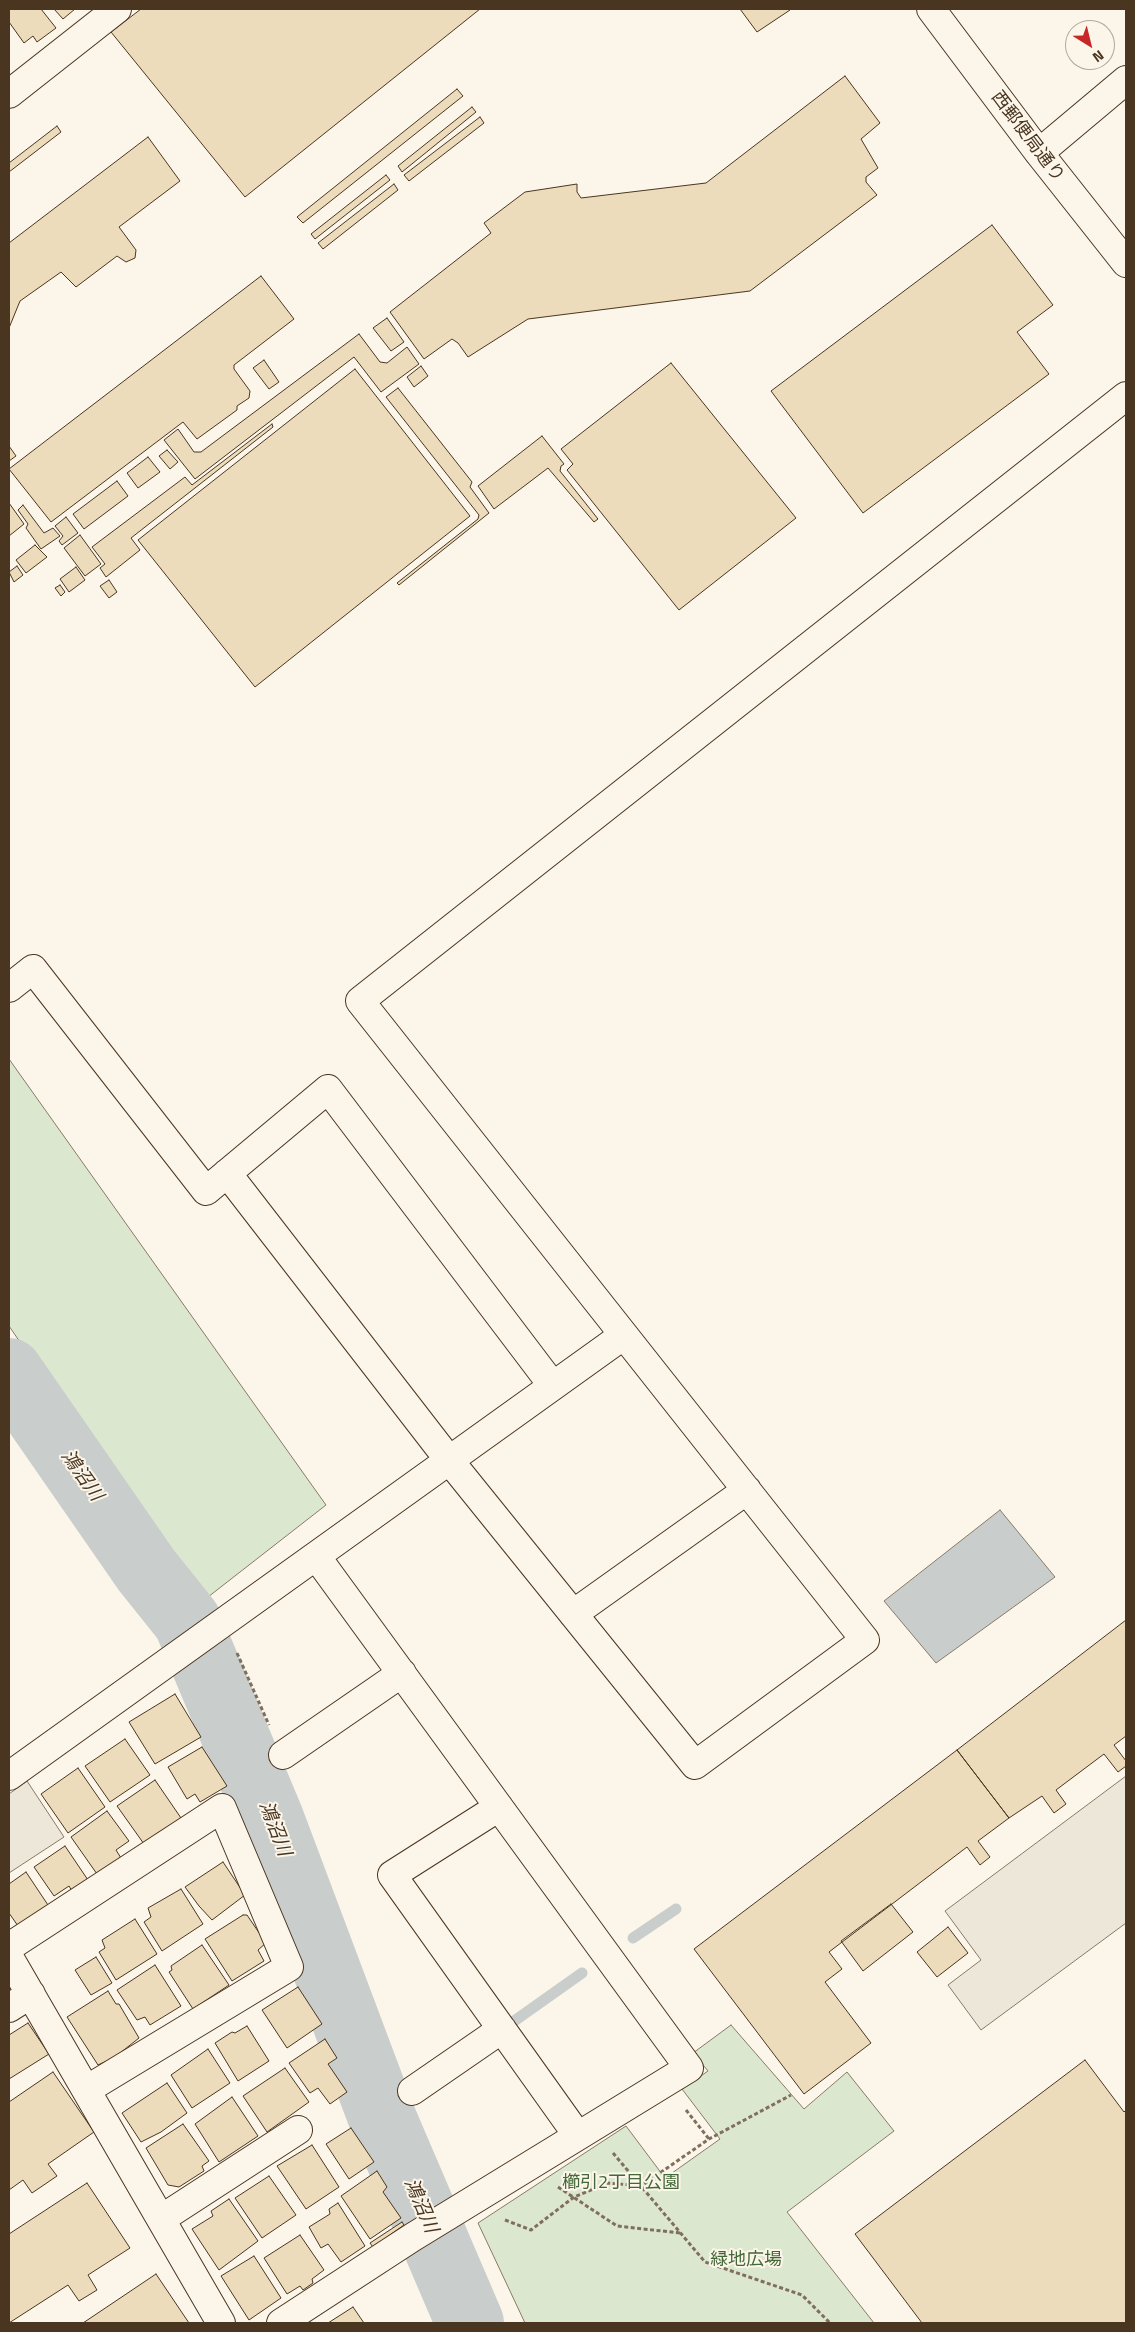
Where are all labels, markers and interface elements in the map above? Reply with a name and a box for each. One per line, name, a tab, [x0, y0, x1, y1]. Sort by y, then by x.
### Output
north arrow	[1065, 20, 1115, 70]
text: N	[1088, 45, 1109, 68]
street label: 西郵便局通り	[986, 87, 1068, 187]
water label: 鴻沼川	[55, 1446, 107, 1506]
water label: 鴻沼川	[253, 1798, 295, 1860]
park label: 櫛引2丁目公園	[562, 2173, 680, 2195]
water label: 鴻沼川	[398, 2175, 442, 2237]
park label: 緑地広場	[710, 2250, 782, 2272]

